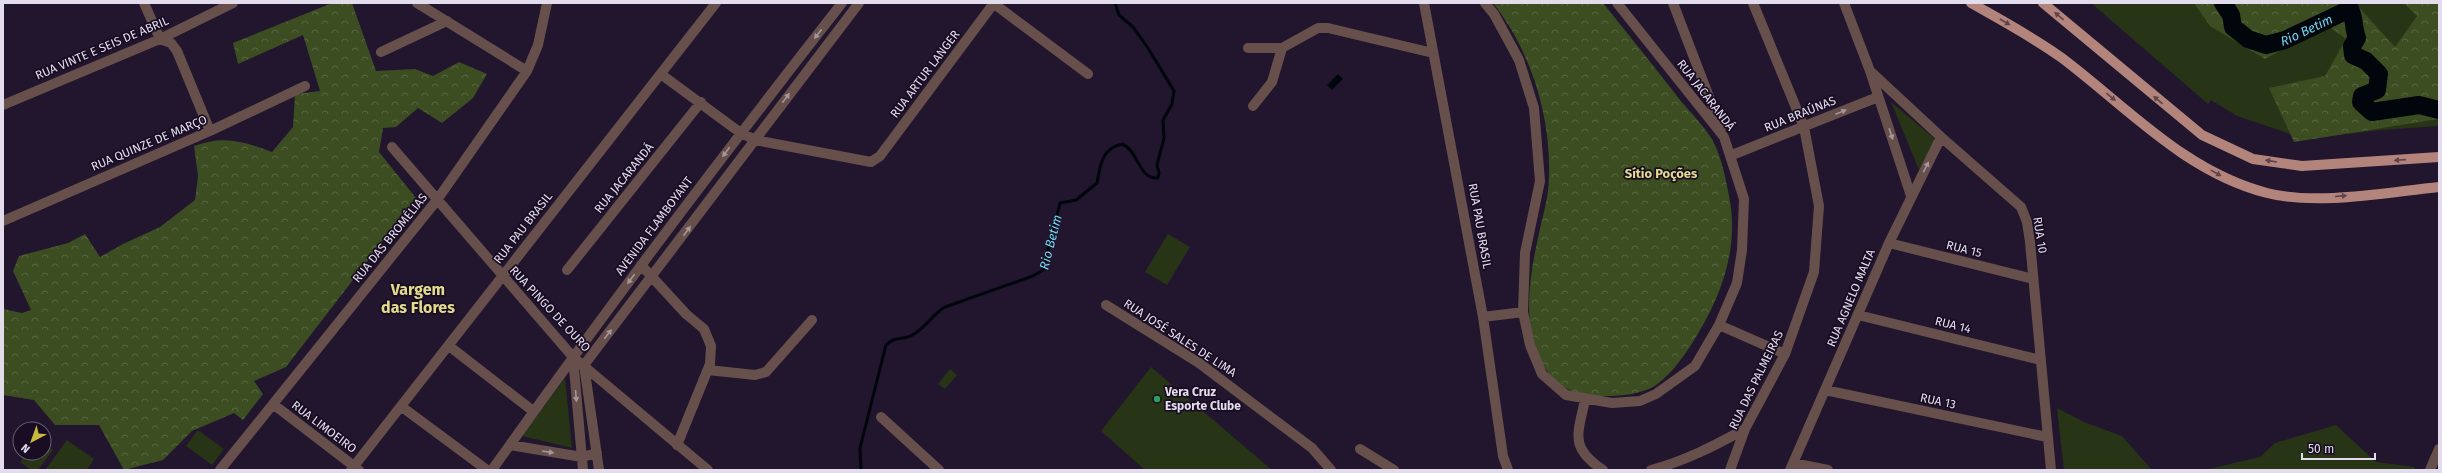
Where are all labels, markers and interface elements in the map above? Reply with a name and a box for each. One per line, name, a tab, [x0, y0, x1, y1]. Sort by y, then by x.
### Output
water label: Rio Betim	[2279, 11, 2335, 48]
one-way arrow	[2054, 12, 2064, 21]
street label: RUA VINTE E SEIS DE ABRIL	[33, 14, 171, 82]
one-way arrow	[1999, 19, 2011, 26]
one-way arrow	[814, 28, 823, 39]
street label: RUA ARTUR LANGER	[888, 28, 962, 120]
street label: RUA JACARANDÁ	[1674, 56, 1739, 133]
street label: RUA BRAÚNAS	[1762, 92, 1838, 135]
one-way arrow	[782, 93, 790, 103]
one-way arrow	[2105, 93, 2116, 102]
one-way arrow	[2153, 95, 2164, 104]
one-way arrow	[1835, 109, 1846, 115]
street label: RUA QUINZE DE MARÇO	[89, 112, 209, 174]
one-way arrow	[1888, 128, 1894, 140]
street label: RUA JACARANDÁ	[591, 139, 657, 216]
one-way arrow	[722, 147, 730, 157]
one-way arrow	[2394, 157, 2406, 164]
one-way arrow	[2265, 158, 2277, 164]
one-way arrow	[1923, 161, 1929, 172]
district label: Sítio Poções	[1625, 166, 1698, 182]
one-way arrow	[2210, 170, 2221, 177]
street label: AVENIDA FLAMBOYANT	[612, 173, 696, 278]
street label: RUA PAU BRASIL	[1466, 182, 1494, 270]
street label: RUA DAS BROMÉLIAS	[349, 190, 431, 285]
street label: RUA PAU BRASIL	[491, 190, 555, 266]
one-way arrow	[2335, 193, 2347, 200]
water label: Rio Betim	[1036, 213, 1064, 271]
street label: RUA 10	[2030, 216, 2050, 255]
one-way arrow	[683, 225, 691, 236]
street label: RUA 15	[1945, 238, 1983, 260]
street label: RUA AGNELO MALTA	[1824, 247, 1878, 349]
street label: RUA PINGO DE OURO	[507, 263, 593, 355]
one-way arrow	[627, 273, 635, 284]
district label: Vargem das Flores	[381, 280, 455, 317]
street label: RUA JOSÉ SALES DE LIMA	[1121, 295, 1240, 380]
street label: RUA 14	[1934, 314, 1973, 336]
one-way arrow	[604, 328, 612, 339]
street label: RUA DAS PALMEIRAS	[1726, 328, 1786, 432]
place label: Vera Cruz Esporte Clube	[1164, 385, 1241, 413]
one-way arrow	[573, 390, 580, 402]
street label: RUA 13	[1919, 390, 1957, 412]
marker: Vera Cruz Esporte Clube	[1152, 394, 1162, 404]
street label: RUA LIMOEIRO	[289, 398, 359, 456]
north arrow	[12, 421, 52, 461]
scale bar	[2302, 435, 2375, 461]
text: N	[19, 441, 33, 455]
text: 50 m	[2308, 442, 2334, 456]
one-way arrow	[542, 449, 554, 455]

